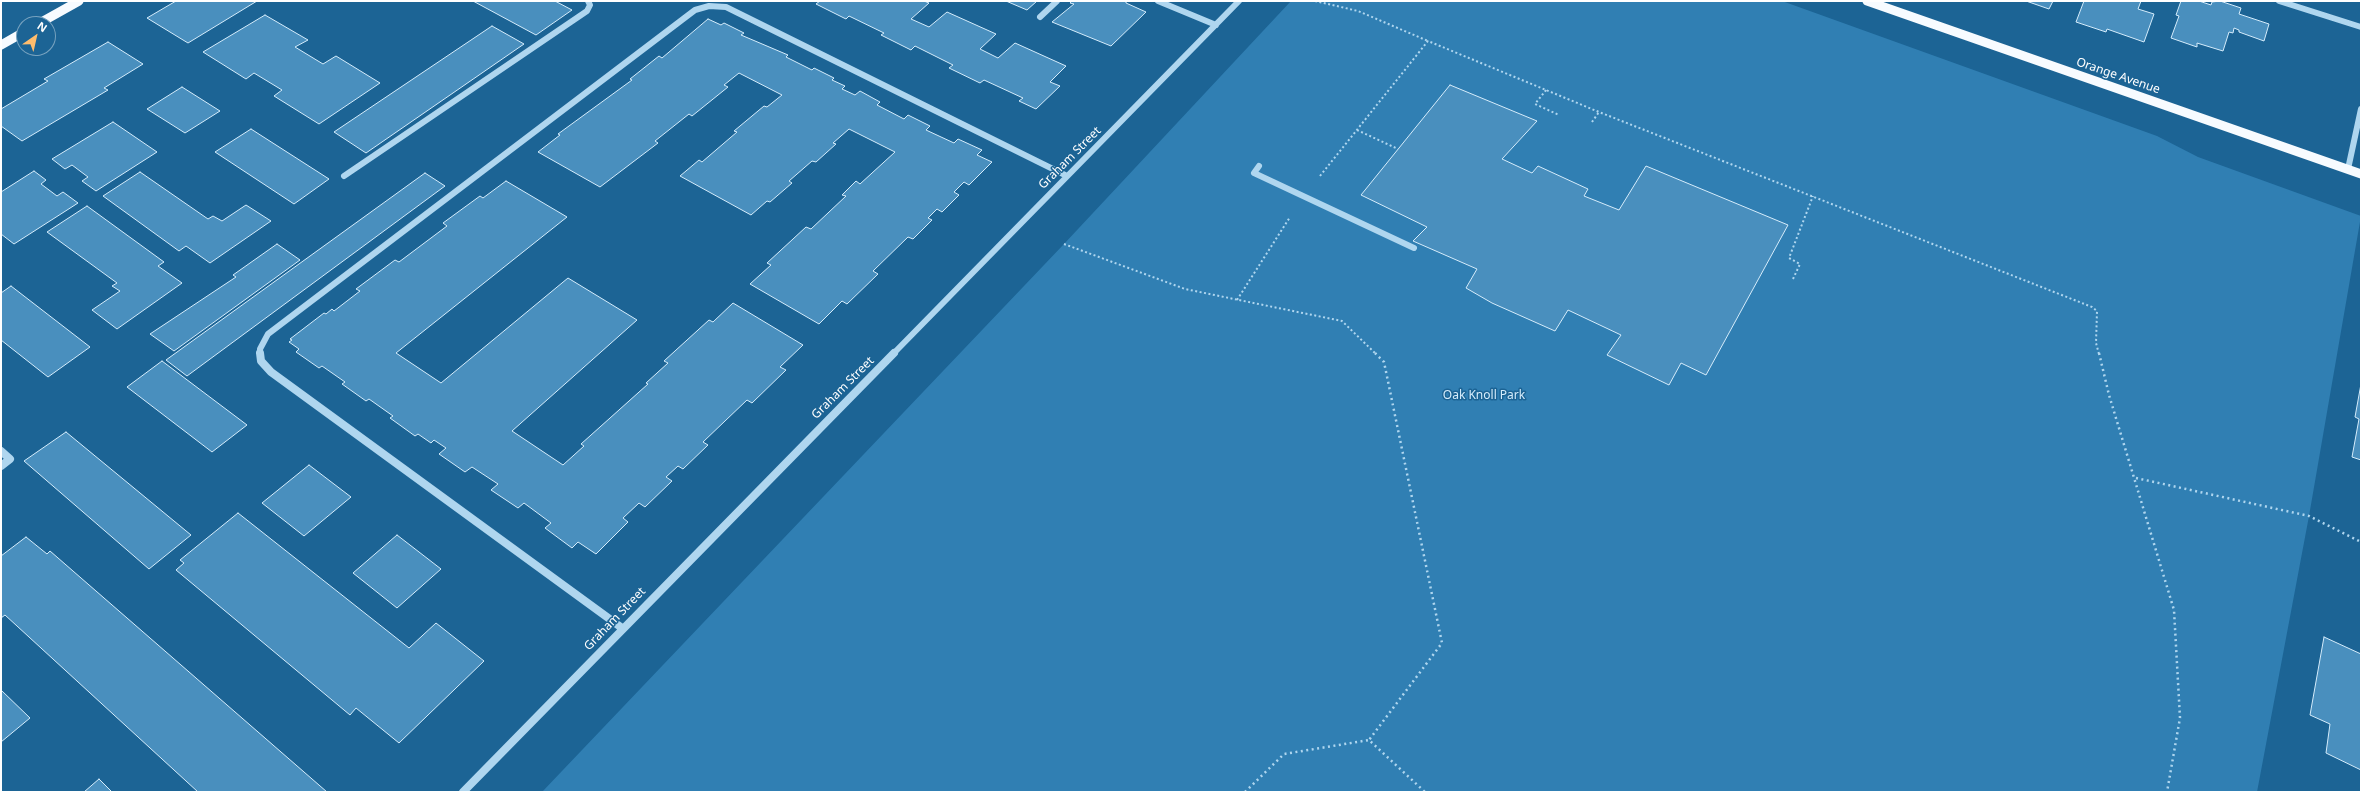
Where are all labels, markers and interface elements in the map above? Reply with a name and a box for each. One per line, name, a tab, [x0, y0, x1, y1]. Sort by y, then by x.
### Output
north arrow	[16, 16, 56, 56]
text: N	[35, 18, 50, 35]
street label: Orange Avenue	[2074, 55, 2162, 97]
street label: Graham Street	[1036, 124, 1104, 192]
street label: Graham Street	[809, 354, 877, 422]
park label: Oak Knoll Park	[1443, 389, 1525, 403]
street label: Graham Street	[581, 584, 649, 654]

